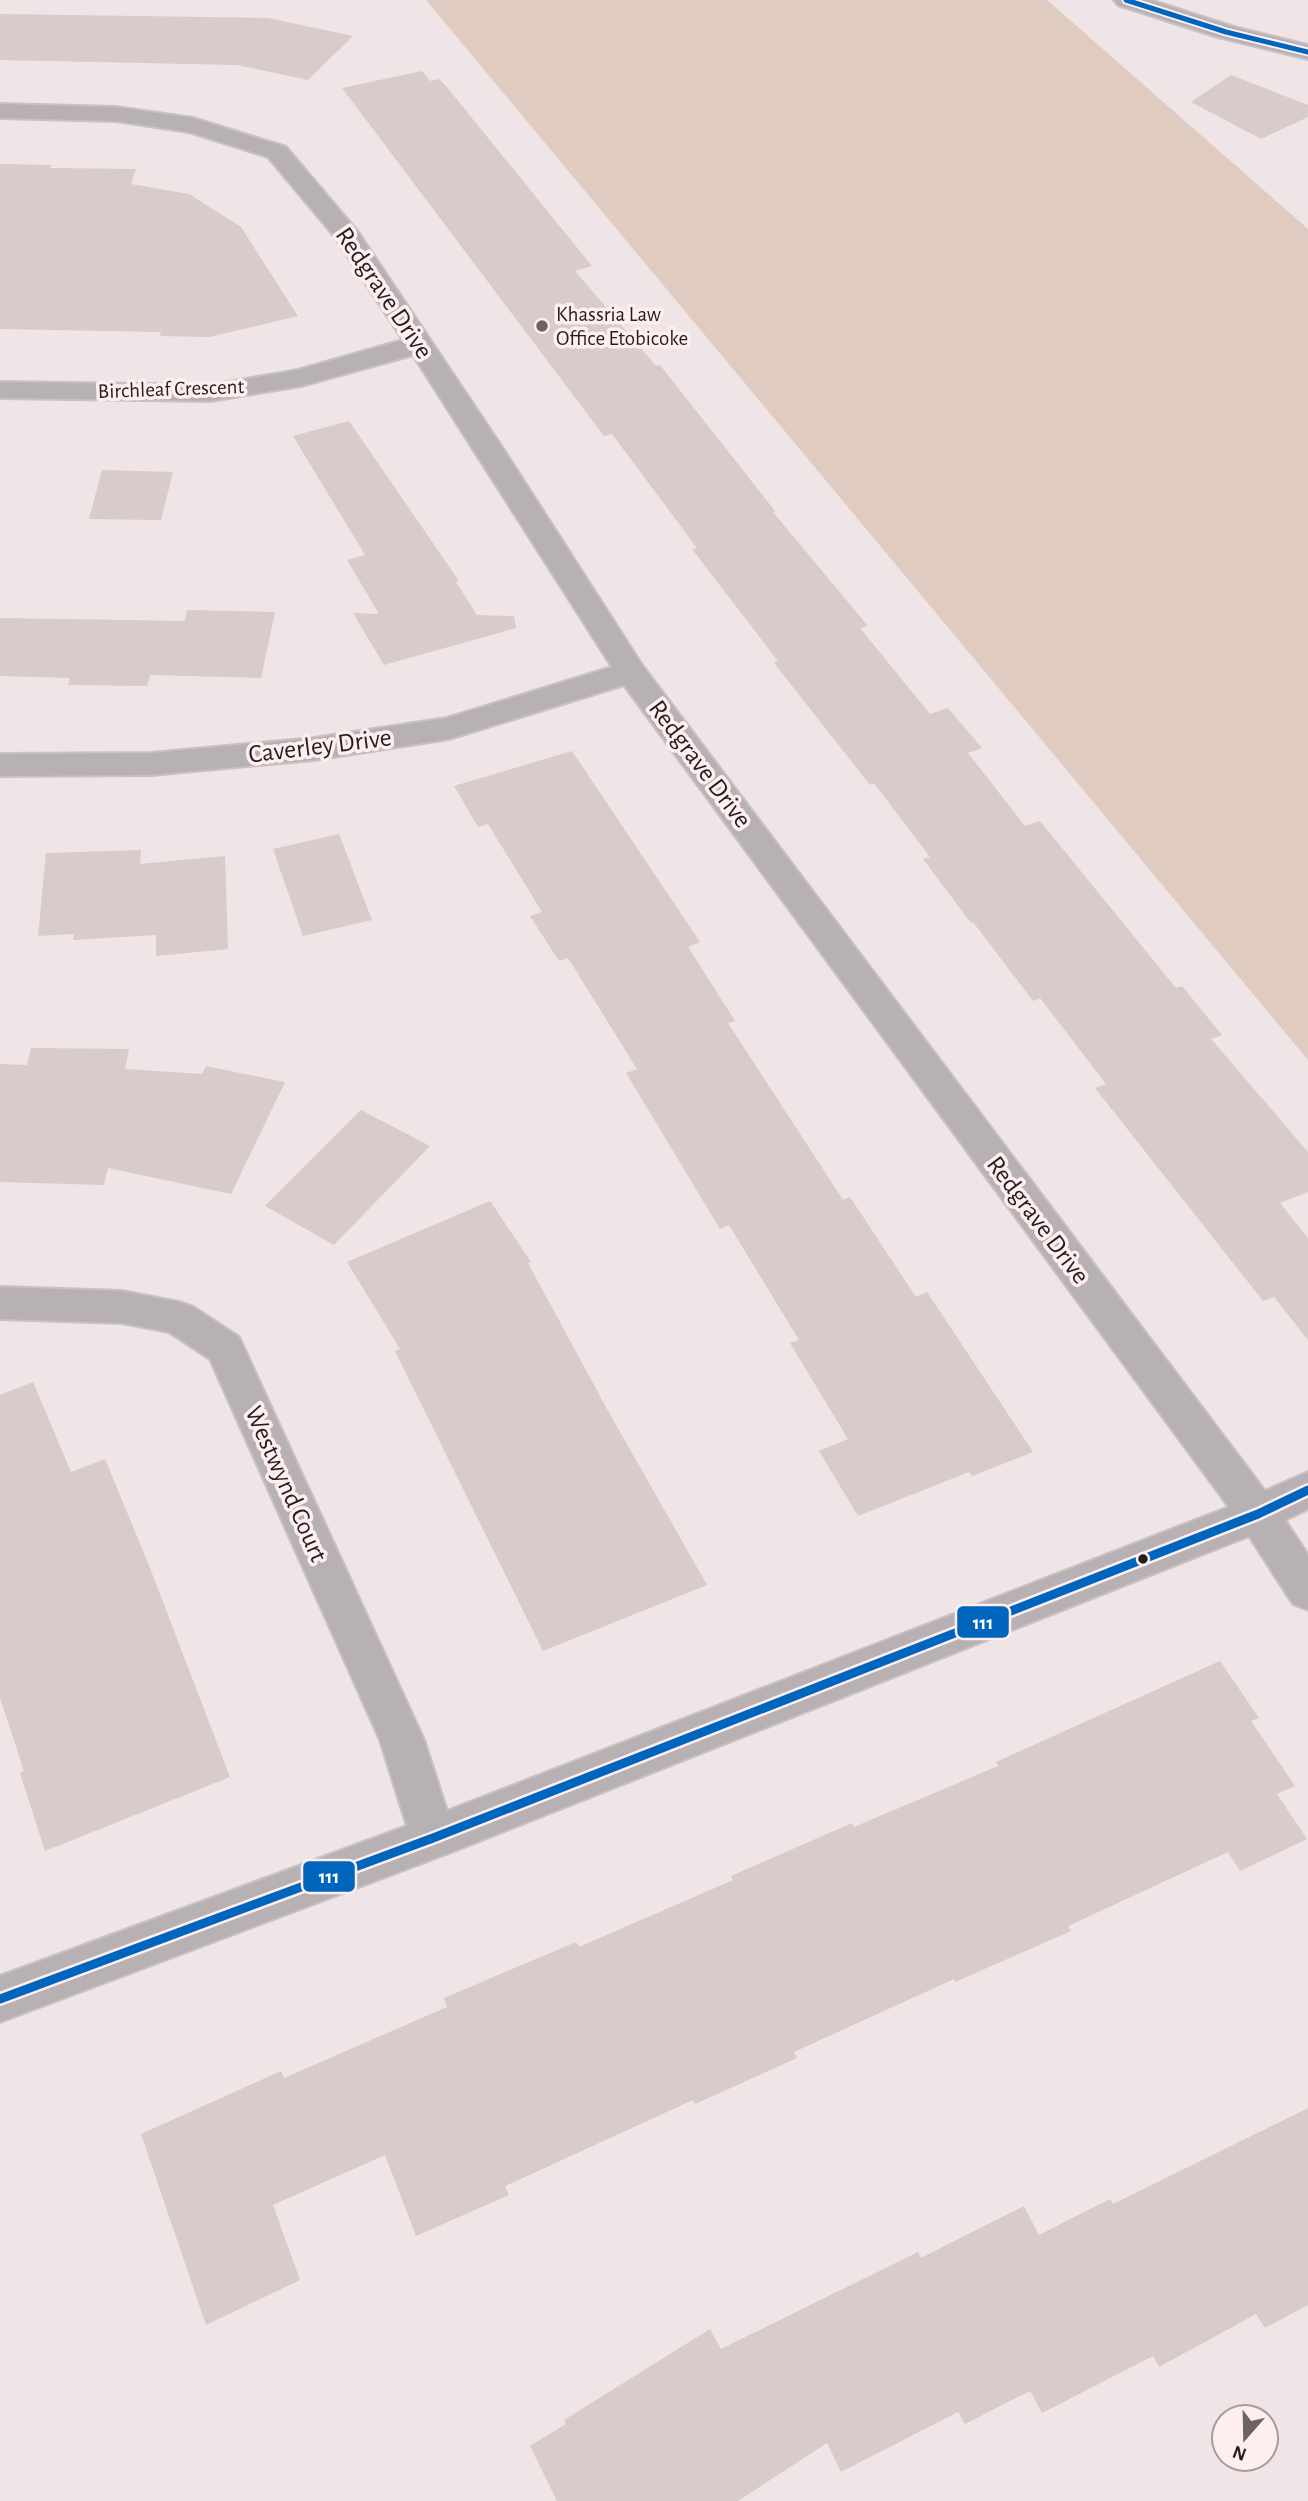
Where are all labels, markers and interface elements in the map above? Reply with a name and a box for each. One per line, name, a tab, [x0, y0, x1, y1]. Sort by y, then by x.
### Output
street label: Redgrave Drive	[331, 223, 437, 363]
place label: Khassria Law Office Etobicoke	[556, 304, 688, 349]
marker: Khassria Law Office Etobicoke	[534, 318, 550, 334]
street label: Birchleaf Crescent	[98, 376, 245, 402]
street label: Redgrave Drive	[644, 695, 756, 833]
street label: Caverley Drive	[247, 724, 393, 768]
street label: Redgrave Drive	[982, 1151, 1094, 1289]
street label: Westwynd Court	[240, 1402, 332, 1566]
unlabelled marker	[1136, 1552, 1150, 1566]
line badge: 111	[956, 1605, 1010, 1639]
text: 111	[973, 1614, 993, 1633]
line badge: 111	[302, 1860, 356, 1893]
text: 111	[319, 1868, 339, 1887]
north arrow	[1210, 2403, 1280, 2473]
text: N	[1230, 2441, 1249, 2464]

